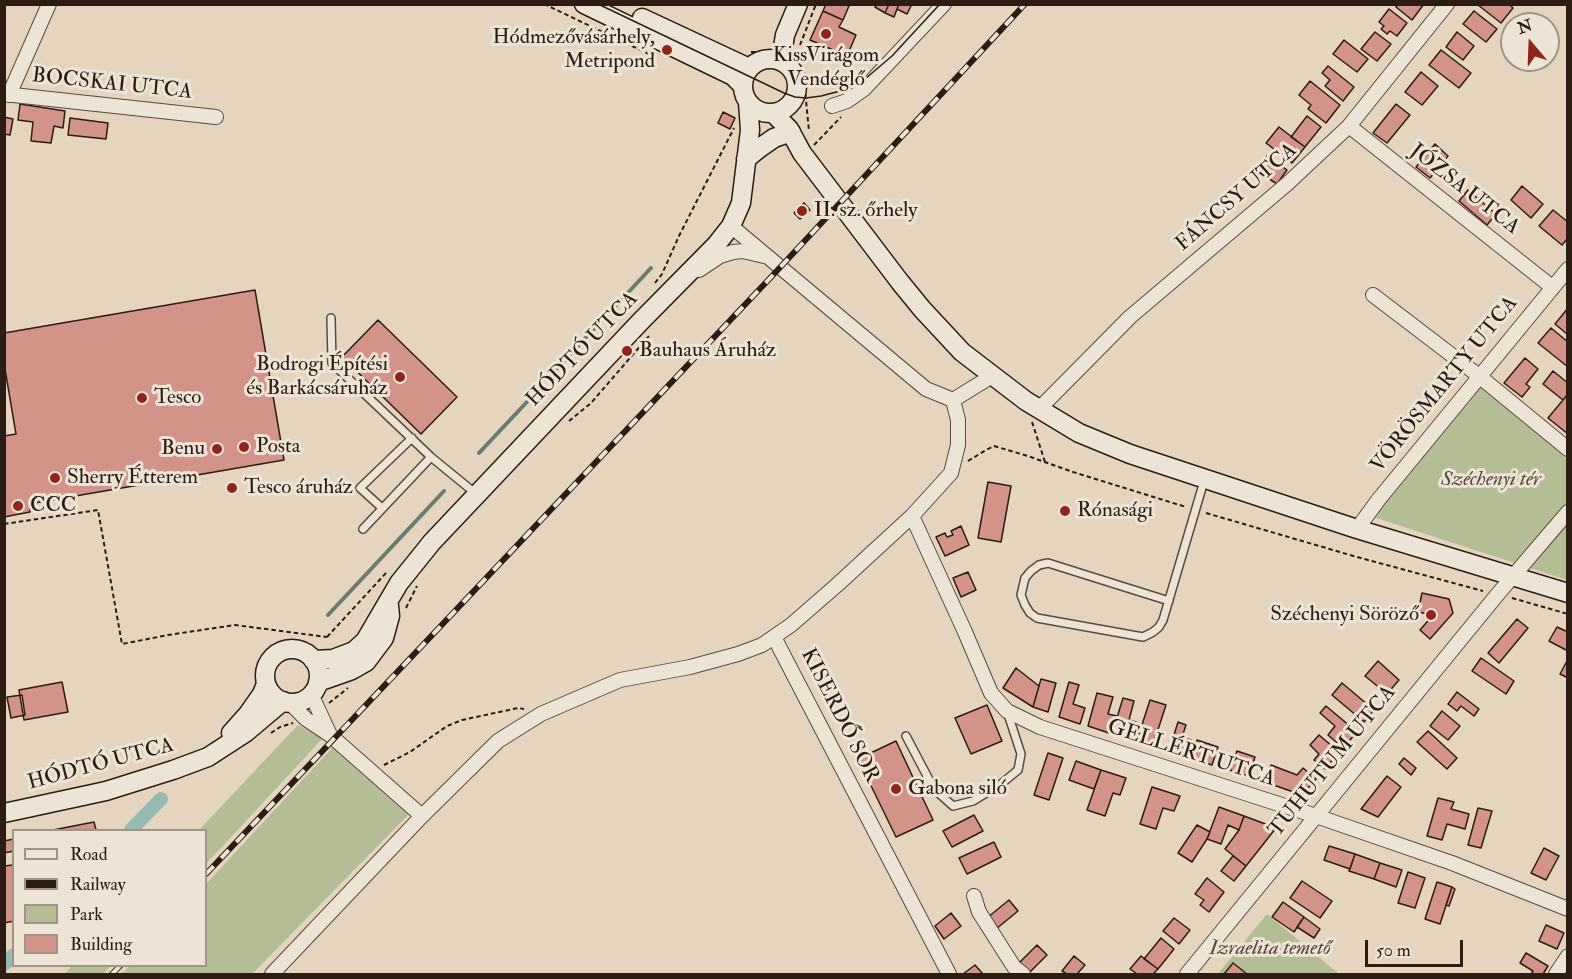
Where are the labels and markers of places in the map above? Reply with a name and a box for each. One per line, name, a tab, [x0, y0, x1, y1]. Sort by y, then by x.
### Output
place label: Hódmezővásárhely, Metripond	[493, 25, 655, 75]
marker: KissVirágom Vendéglő	[819, 27, 833, 41]
marker: Hódmezővásárhely, Metripond	[660, 43, 674, 57]
place label: KissVirágom Vendéglő	[773, 43, 879, 93]
place label: II. sz. őrhely	[814, 198, 918, 224]
marker: II. sz. őrhely	[795, 204, 809, 218]
place label: Bauhaus Áruház	[639, 338, 776, 364]
marker: Bauhaus Áruház	[620, 344, 634, 358]
place label: Bodrogi Építési és Barkácsáruház	[246, 352, 388, 402]
marker: Bodrogi Építési és Barkácsáruház	[393, 370, 407, 384]
place label: Tesco	[154, 385, 201, 411]
marker: Tesco	[135, 391, 149, 405]
place label: Posta	[256, 434, 300, 460]
place label: Benu	[161, 436, 205, 462]
marker: Posta	[237, 440, 251, 454]
marker: Benu	[210, 442, 224, 456]
place label: Sherry Étterem	[67, 465, 198, 491]
marker: Sherry Étterem	[48, 471, 62, 485]
place label: Tesco áruház	[244, 475, 353, 501]
marker: Tesco áruház	[225, 481, 239, 495]
place label: CCC	[30, 493, 76, 519]
place label: Rónasági	[1077, 498, 1153, 524]
marker: CCC	[11, 499, 25, 513]
marker: Rónasági	[1058, 504, 1072, 518]
place label: Széchenyi Söröző	[1270, 602, 1419, 628]
marker: Széchenyi Söröző	[1424, 608, 1438, 622]
place label: Gabona siló	[908, 776, 1007, 802]
marker: Gabona siló	[889, 782, 903, 796]

